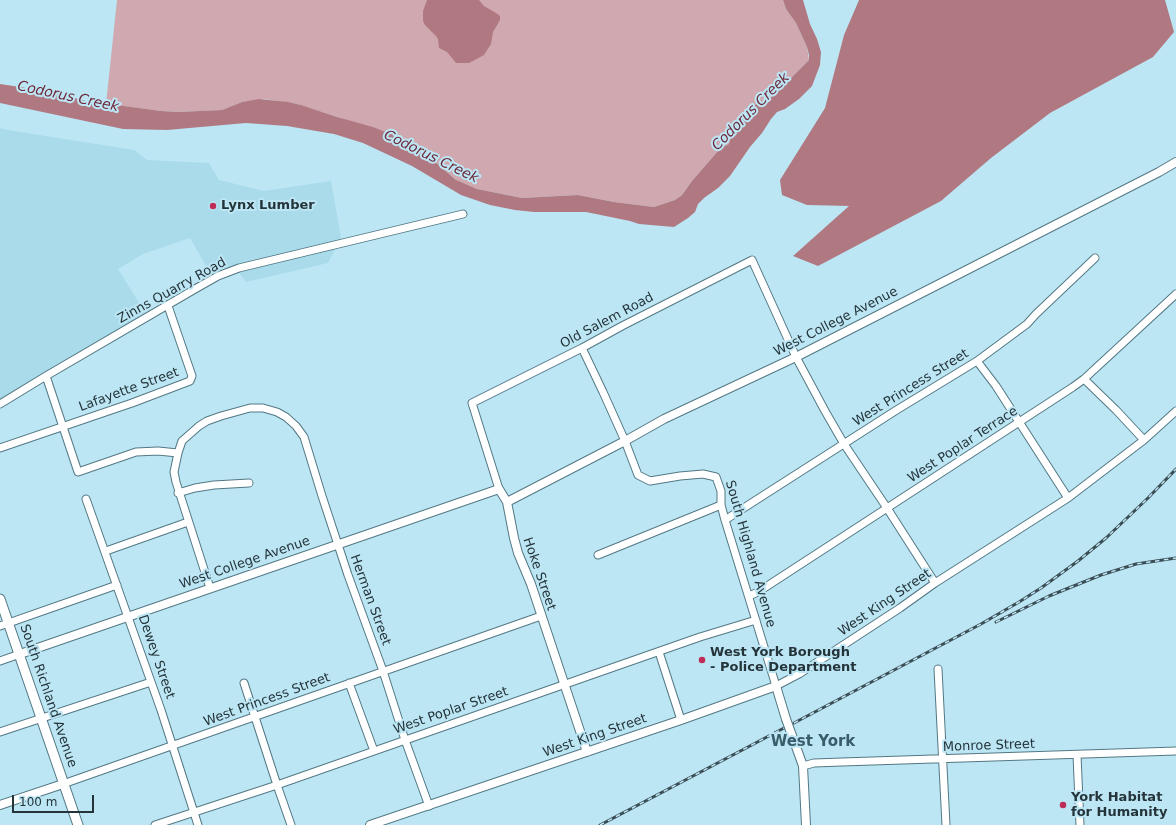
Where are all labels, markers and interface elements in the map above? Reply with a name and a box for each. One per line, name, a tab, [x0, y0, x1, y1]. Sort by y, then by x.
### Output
water label: Codorus Creek	[709, 70, 793, 154]
water label: Codorus Creek	[16, 78, 120, 116]
water label: Codorus Creek	[381, 127, 481, 187]
place label: Lynx Lumber	[221, 198, 315, 214]
marker: Lynx Lumber	[208, 201, 218, 211]
street label: Zinns Quarry Road	[115, 255, 229, 327]
street label: West College Avenue	[771, 284, 901, 360]
street label: Old Salem Road	[558, 290, 656, 352]
street label: West Princess Street	[850, 346, 972, 430]
street label: Lafayette Street	[77, 365, 181, 415]
street label: West Poplar Terrace	[905, 404, 1021, 486]
street label: South Highland Avenue	[722, 479, 778, 629]
street label: West College Avenue	[178, 533, 312, 593]
street label: Hoke Street	[519, 535, 559, 613]
street label: Herman Street	[346, 553, 394, 647]
street label: West King Street	[836, 566, 934, 640]
street label: Dewey Street	[134, 613, 178, 701]
street label: South Richland Avenue	[16, 622, 80, 770]
place label: West York Borough - Police Department	[710, 645, 856, 676]
marker: West York Borough - Police Department	[697, 655, 707, 665]
street label: West Princess Street	[202, 670, 332, 730]
street label: West Poplar Street	[392, 684, 510, 738]
street label: West King Street	[541, 711, 649, 761]
district label: West York	[771, 733, 855, 751]
street label: Monroe Street	[943, 737, 1035, 755]
scale bar	[14, 787, 96, 813]
place label: York Habitat for Humanity	[1071, 790, 1167, 821]
text: 100 m	[19, 795, 57, 809]
marker: York Habitat for Humanity	[1058, 800, 1068, 810]

